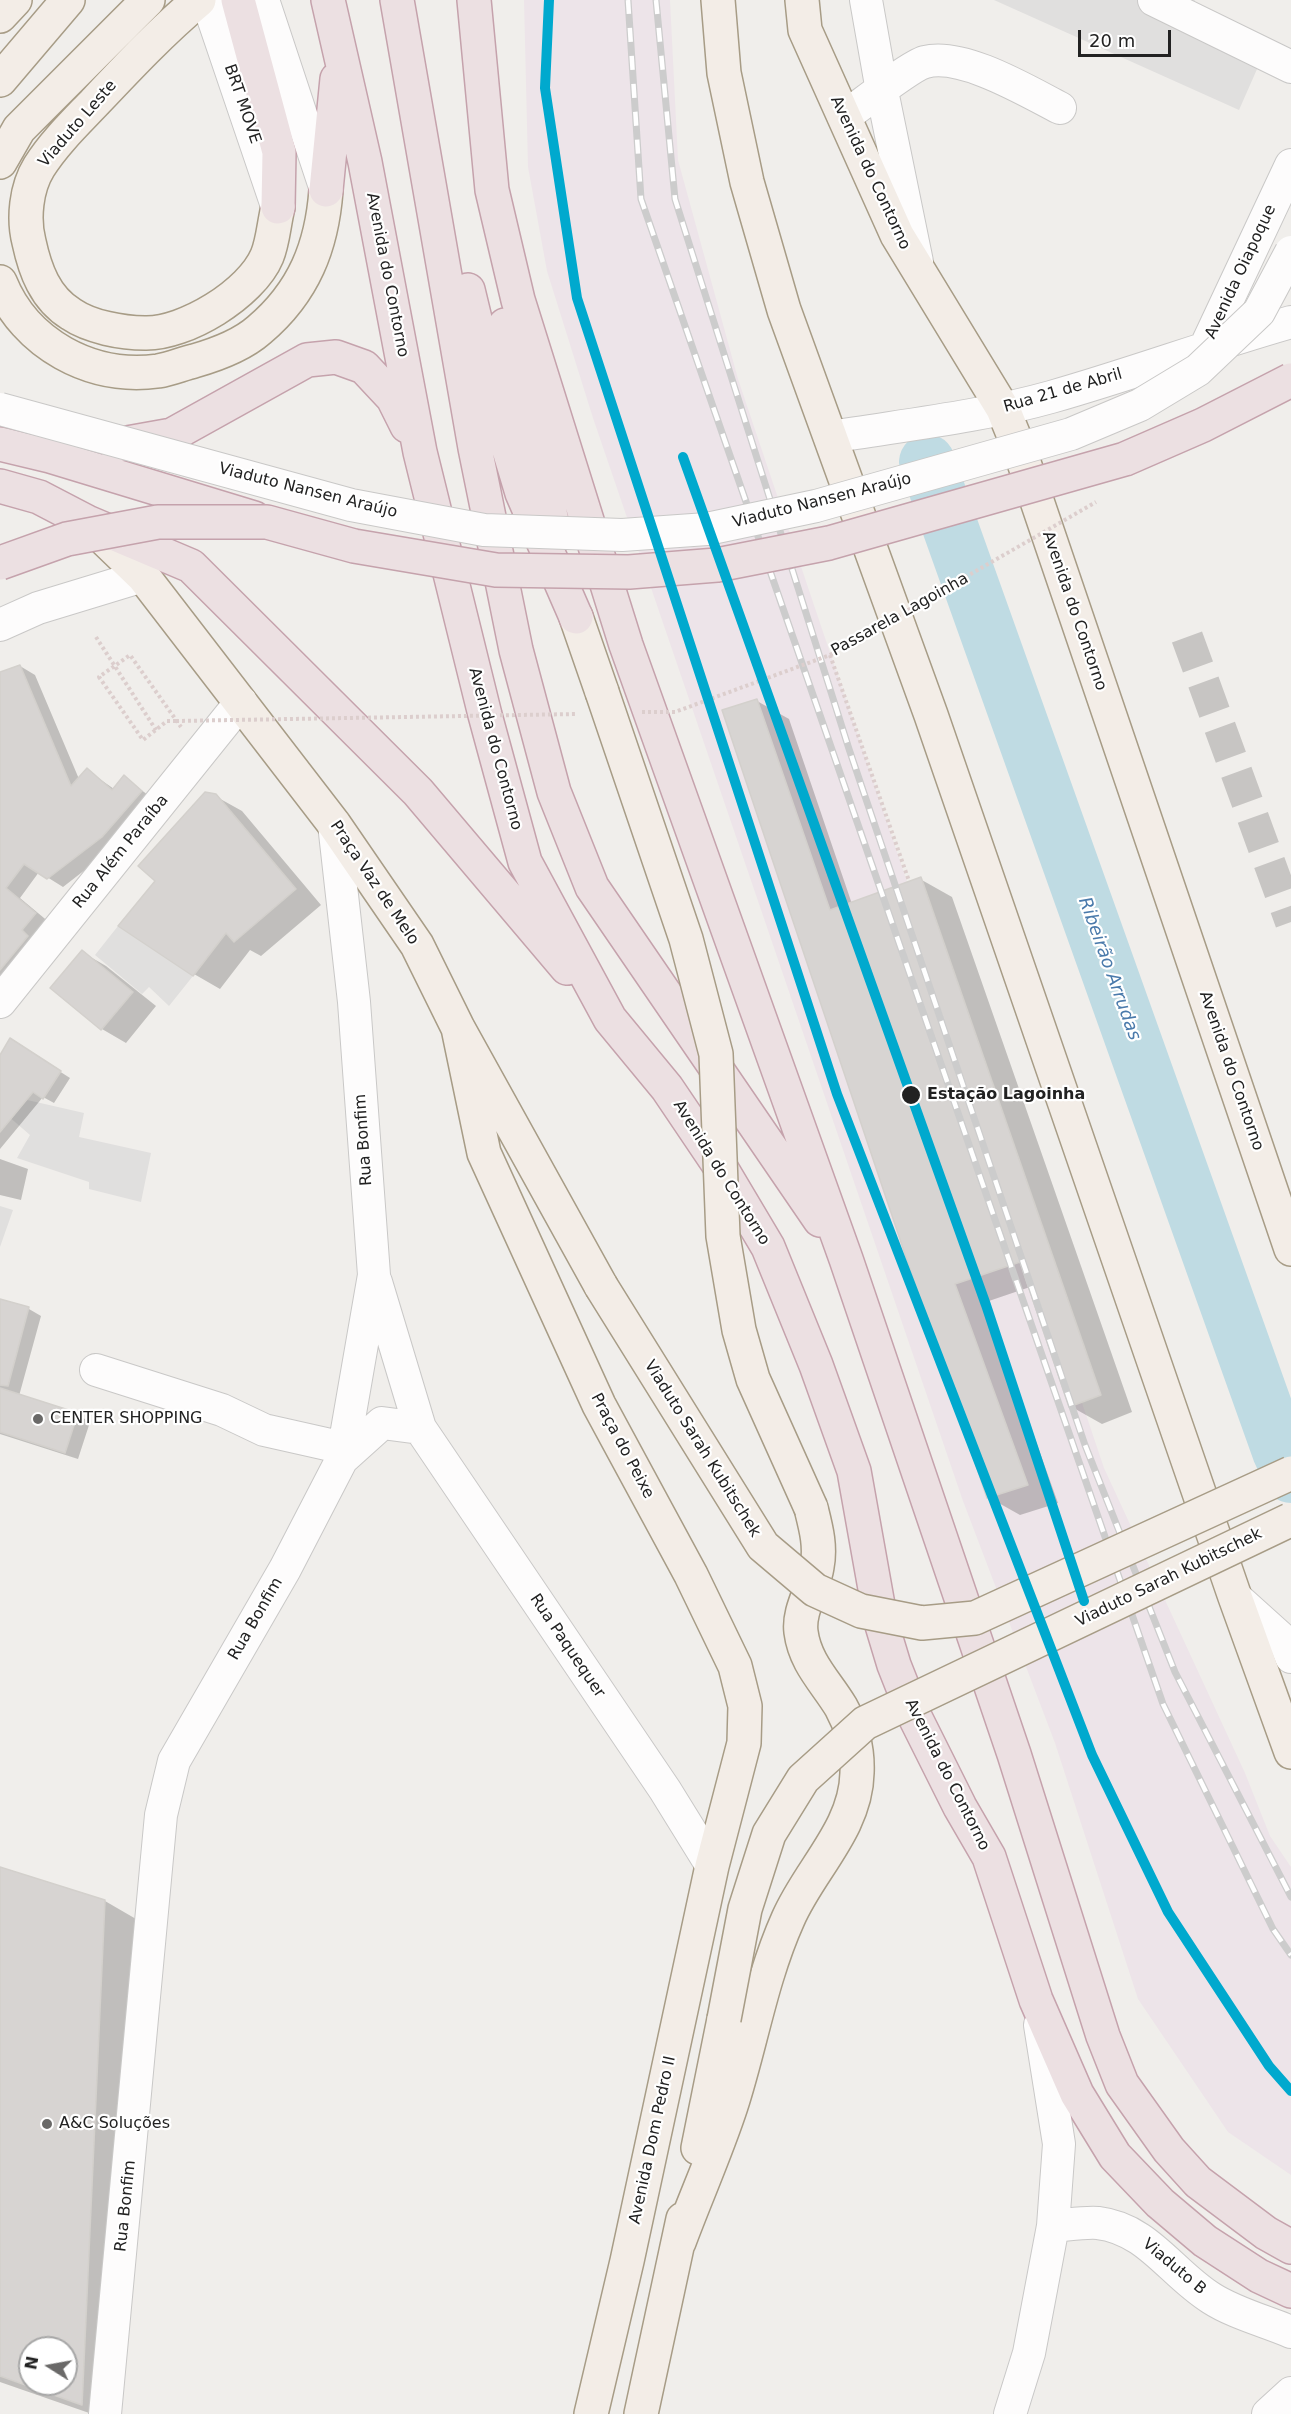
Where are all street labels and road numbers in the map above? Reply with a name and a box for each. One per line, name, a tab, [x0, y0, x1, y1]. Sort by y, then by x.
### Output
street label: BRT MOVE	[219, 62, 265, 146]
street label: Viaduto Leste	[35, 76, 121, 172]
street label: Avenida do Contorno	[826, 93, 914, 253]
street label: Avenida do Contorno	[362, 191, 412, 359]
street label: Avenida Oiapoque	[1201, 202, 1281, 342]
street label: Rua 21 de Abril	[1001, 365, 1125, 417]
street label: Viaduto Nansen Araújo	[217, 460, 399, 522]
street label: Viaduto Nansen Araújo	[731, 470, 913, 532]
street label: Avenida do Contorno	[1038, 529, 1110, 693]
street label: Passarela Lagoinha	[828, 569, 972, 661]
street label: Avenida do Contorno	[464, 666, 526, 832]
street label: Rua Além Paraíba	[69, 791, 173, 913]
street label: Praça Vaz de Melo	[325, 817, 423, 949]
street label: Avenida do Contorno	[1195, 989, 1267, 1153]
street label: Rua Bonfim	[351, 1093, 377, 1187]
street label: Avenida do Contorno	[669, 1097, 773, 1249]
street label: Viaduto Sarah Kubitschek	[640, 1357, 764, 1541]
street label: Praça do Peixe	[586, 1390, 658, 1502]
street label: Viaduto Sarah Kubitschek	[1073, 1524, 1265, 1632]
street label: Rua Bonfim	[225, 1574, 287, 1664]
street label: Rua Paquequer	[525, 1590, 609, 1702]
street label: Avenida do Contorno	[900, 1696, 994, 1854]
street label: Avenida Dom Pedro II	[626, 2054, 680, 2226]
street label: Rua Bonfim	[112, 2159, 140, 2253]
street label: Viaduto B	[1138, 2235, 1210, 2299]

